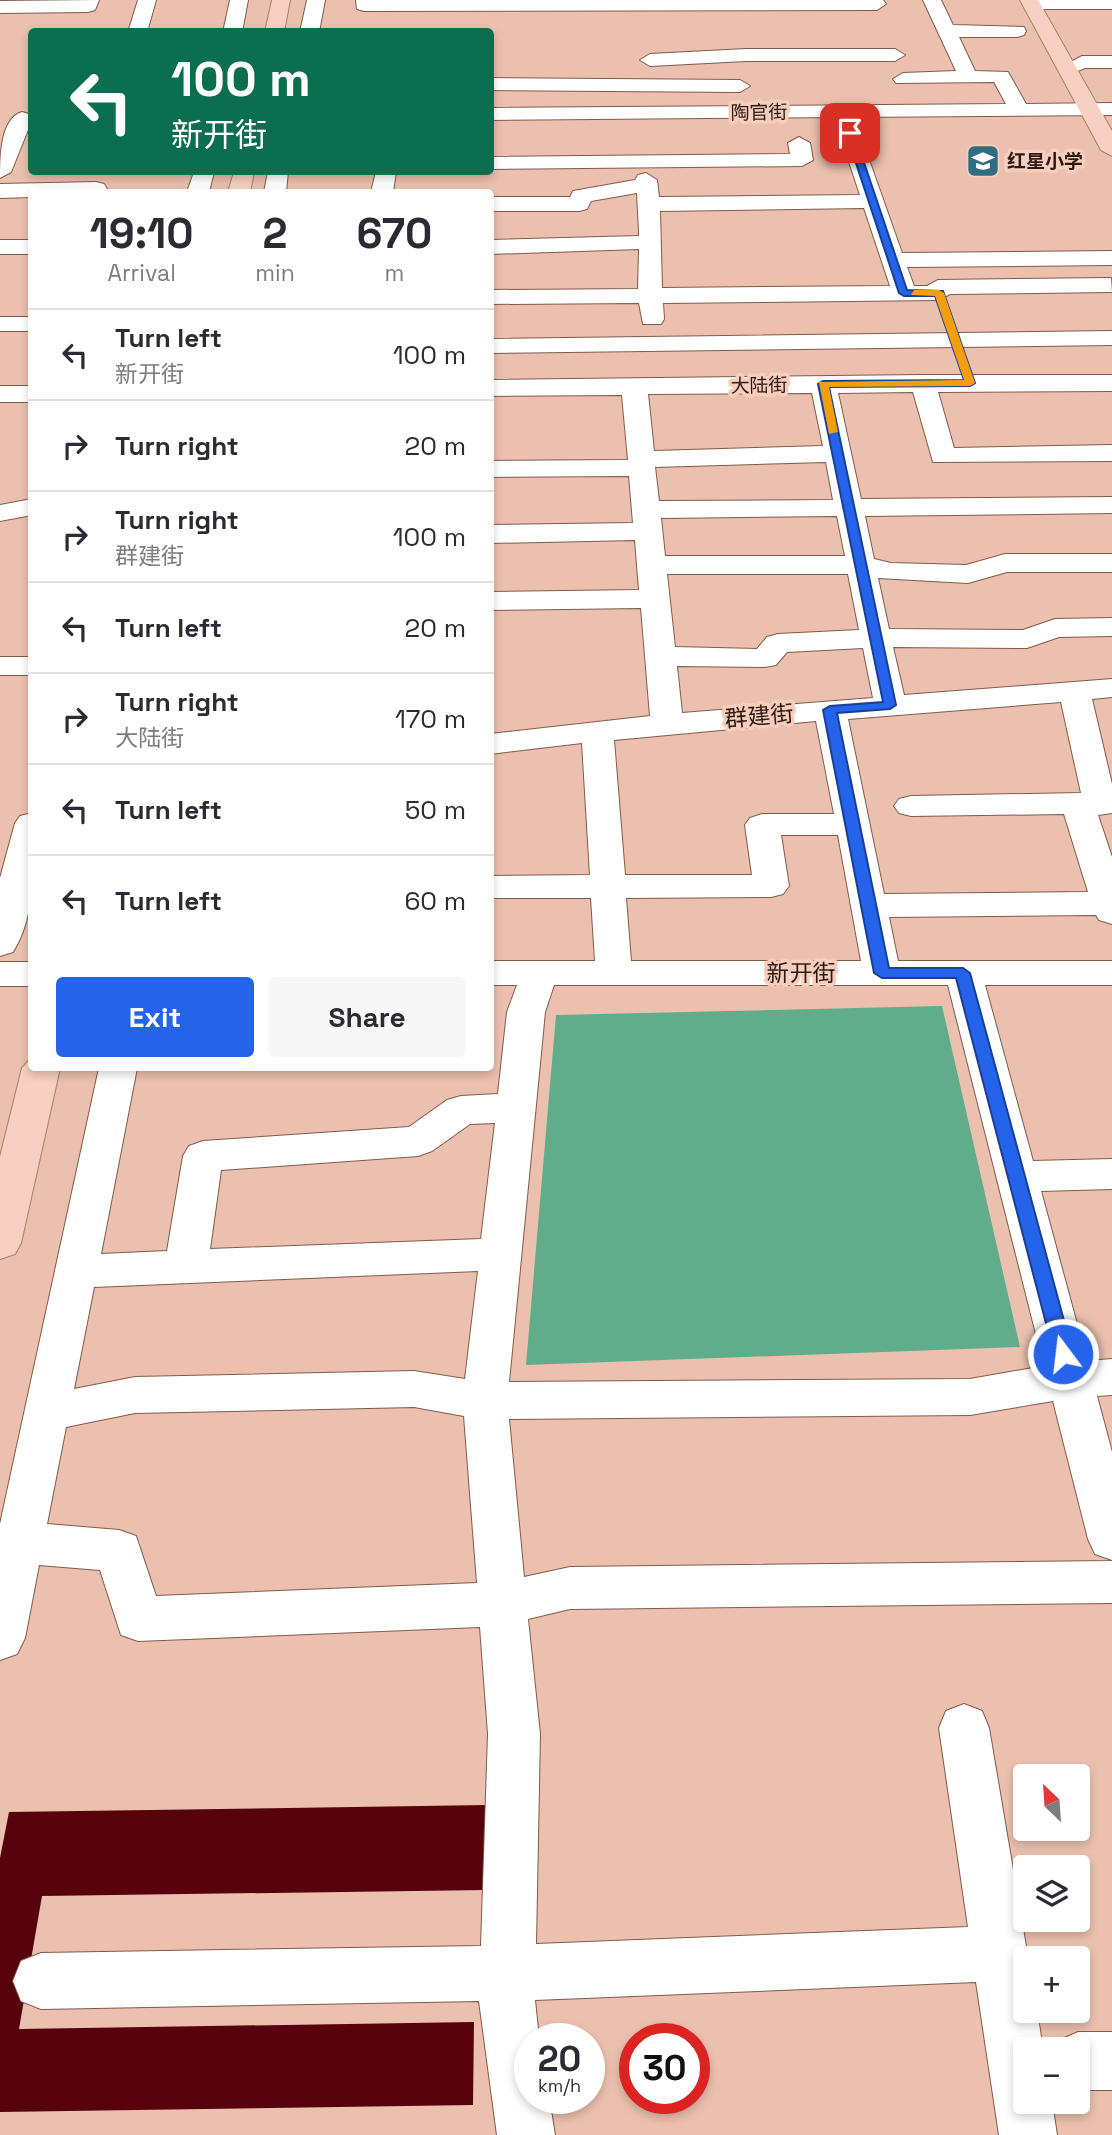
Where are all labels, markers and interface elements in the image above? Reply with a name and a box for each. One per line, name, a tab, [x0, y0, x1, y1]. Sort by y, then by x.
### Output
text: 100 m	[171, 48, 311, 110]
icon: left	[56, 56, 147, 147]
street label: 陶官街	[730, 100, 788, 125]
pin	[820, 103, 880, 163]
icon: arrive	[831, 114, 869, 152]
text: 新开街	[171, 115, 267, 155]
school or university icon: 红星小学	[964, 142, 1002, 180]
place label: 红星小学	[1007, 149, 1083, 174]
text: 19:10	[90, 207, 193, 260]
text: 2	[263, 207, 287, 260]
text: 670	[357, 207, 432, 260]
text: Arrival	[107, 258, 176, 288]
text: min	[255, 258, 295, 288]
text: m	[384, 258, 404, 288]
text: Turn left	[115, 321, 222, 355]
icon: left	[56, 336, 94, 374]
text: 100 m	[393, 338, 466, 372]
text: 新开街	[115, 359, 184, 389]
street label: 大陆街	[730, 373, 788, 398]
icon: right	[56, 427, 94, 465]
text: Turn right	[115, 429, 239, 463]
text: 20 m	[405, 429, 466, 463]
text: Turn right	[115, 503, 239, 537]
icon: right	[56, 518, 94, 556]
text: 100 m	[393, 520, 466, 554]
text: 群建街	[115, 541, 184, 571]
icon: left	[56, 609, 94, 647]
text: Turn left	[115, 611, 222, 645]
text: 20 m	[405, 611, 466, 645]
text: Turn right	[115, 685, 239, 719]
street label: 群建街	[723, 698, 795, 734]
icon: right	[56, 700, 94, 738]
text: 170 m	[395, 702, 466, 736]
text: 大陆街	[115, 723, 184, 753]
icon: left	[56, 791, 94, 829]
text: Turn left	[115, 793, 222, 827]
text: 50 m	[405, 793, 466, 827]
icon: left	[56, 882, 94, 920]
text: Turn left	[115, 884, 222, 918]
text: 60 m	[404, 884, 466, 918]
street label: 新开街	[767, 958, 836, 988]
button: Exit	[56, 977, 254, 1057]
button: Share	[268, 977, 466, 1057]
position arrow	[1026, 1317, 1100, 1391]
north arrow	[1013, 1764, 1090, 1841]
map controls	[1013, 1764, 1090, 2114]
button: layers	[1013, 1855, 1090, 1932]
button: +	[1013, 1946, 1090, 2023]
speed limit sign: 30	[619, 2023, 710, 2114]
text: 20	[538, 2037, 581, 2081]
button: −	[1013, 2037, 1090, 2114]
text: km/h	[538, 2074, 581, 2097]

